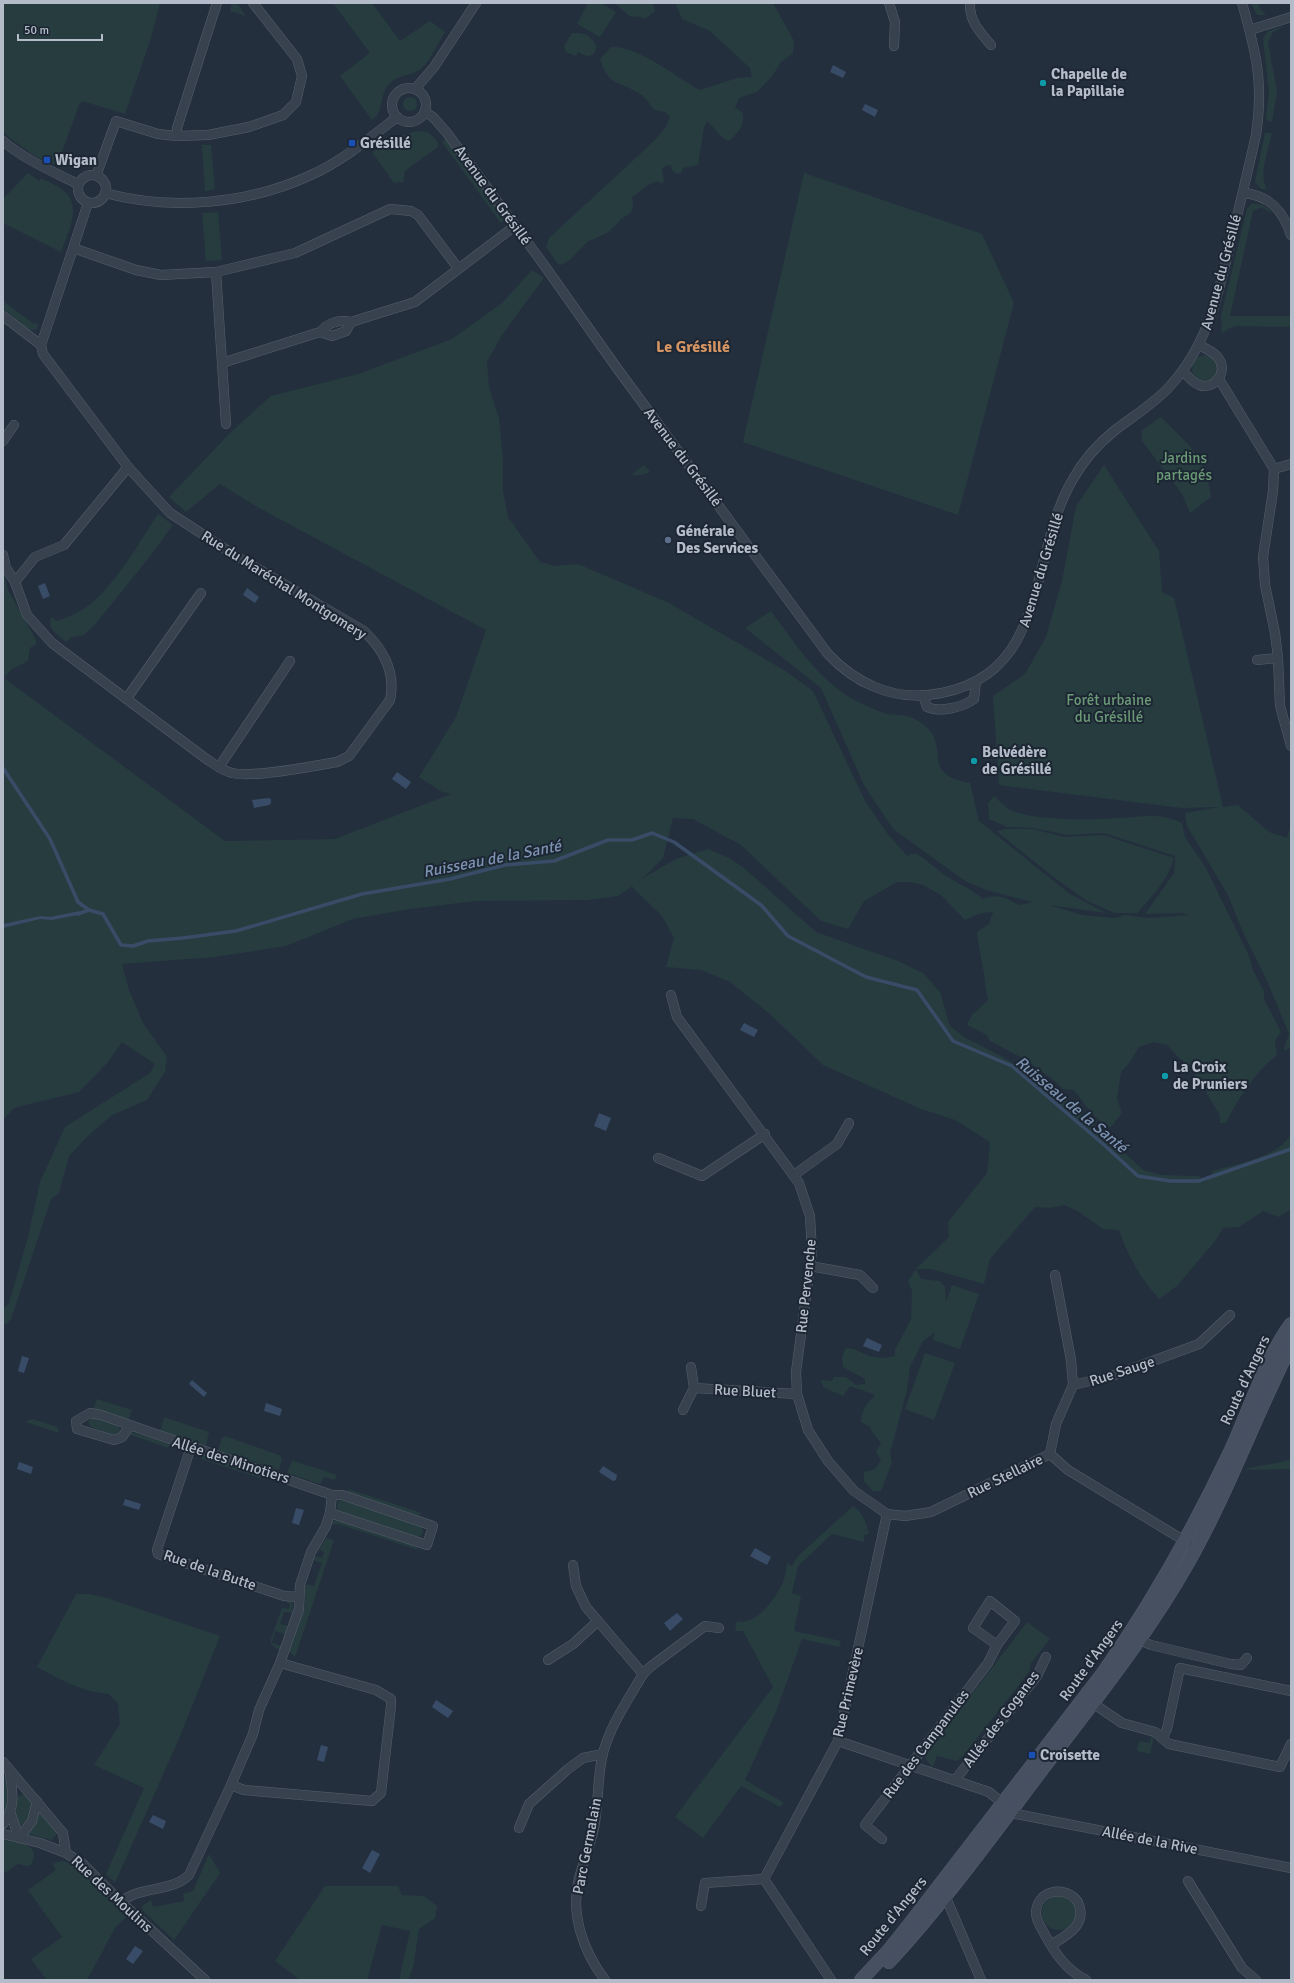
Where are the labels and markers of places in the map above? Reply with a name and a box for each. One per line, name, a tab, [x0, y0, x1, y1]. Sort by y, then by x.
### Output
place label: Chapelle de la Papillaie	[1051, 65, 1127, 100]
marker: Chapelle de la Papillaie	[1038, 78, 1048, 88]
place label: Grésillé	[360, 134, 411, 152]
marker: Grésillé	[347, 138, 357, 148]
place label: Wigan	[55, 151, 97, 169]
marker: Wigan	[42, 155, 52, 165]
place label: Générale Des Services	[676, 522, 759, 557]
marker: Générale Des Services	[663, 535, 673, 545]
place label: Belvédère de Grésillé	[982, 743, 1052, 778]
marker: Belvédère de Grésillé	[969, 756, 979, 766]
place label: La Croix de Pruniers	[1173, 1058, 1248, 1093]
marker: La Croix de Pruniers	[1160, 1071, 1170, 1081]
place label: Croisette	[1040, 1746, 1100, 1764]
marker: Croisette	[1027, 1750, 1037, 1760]

